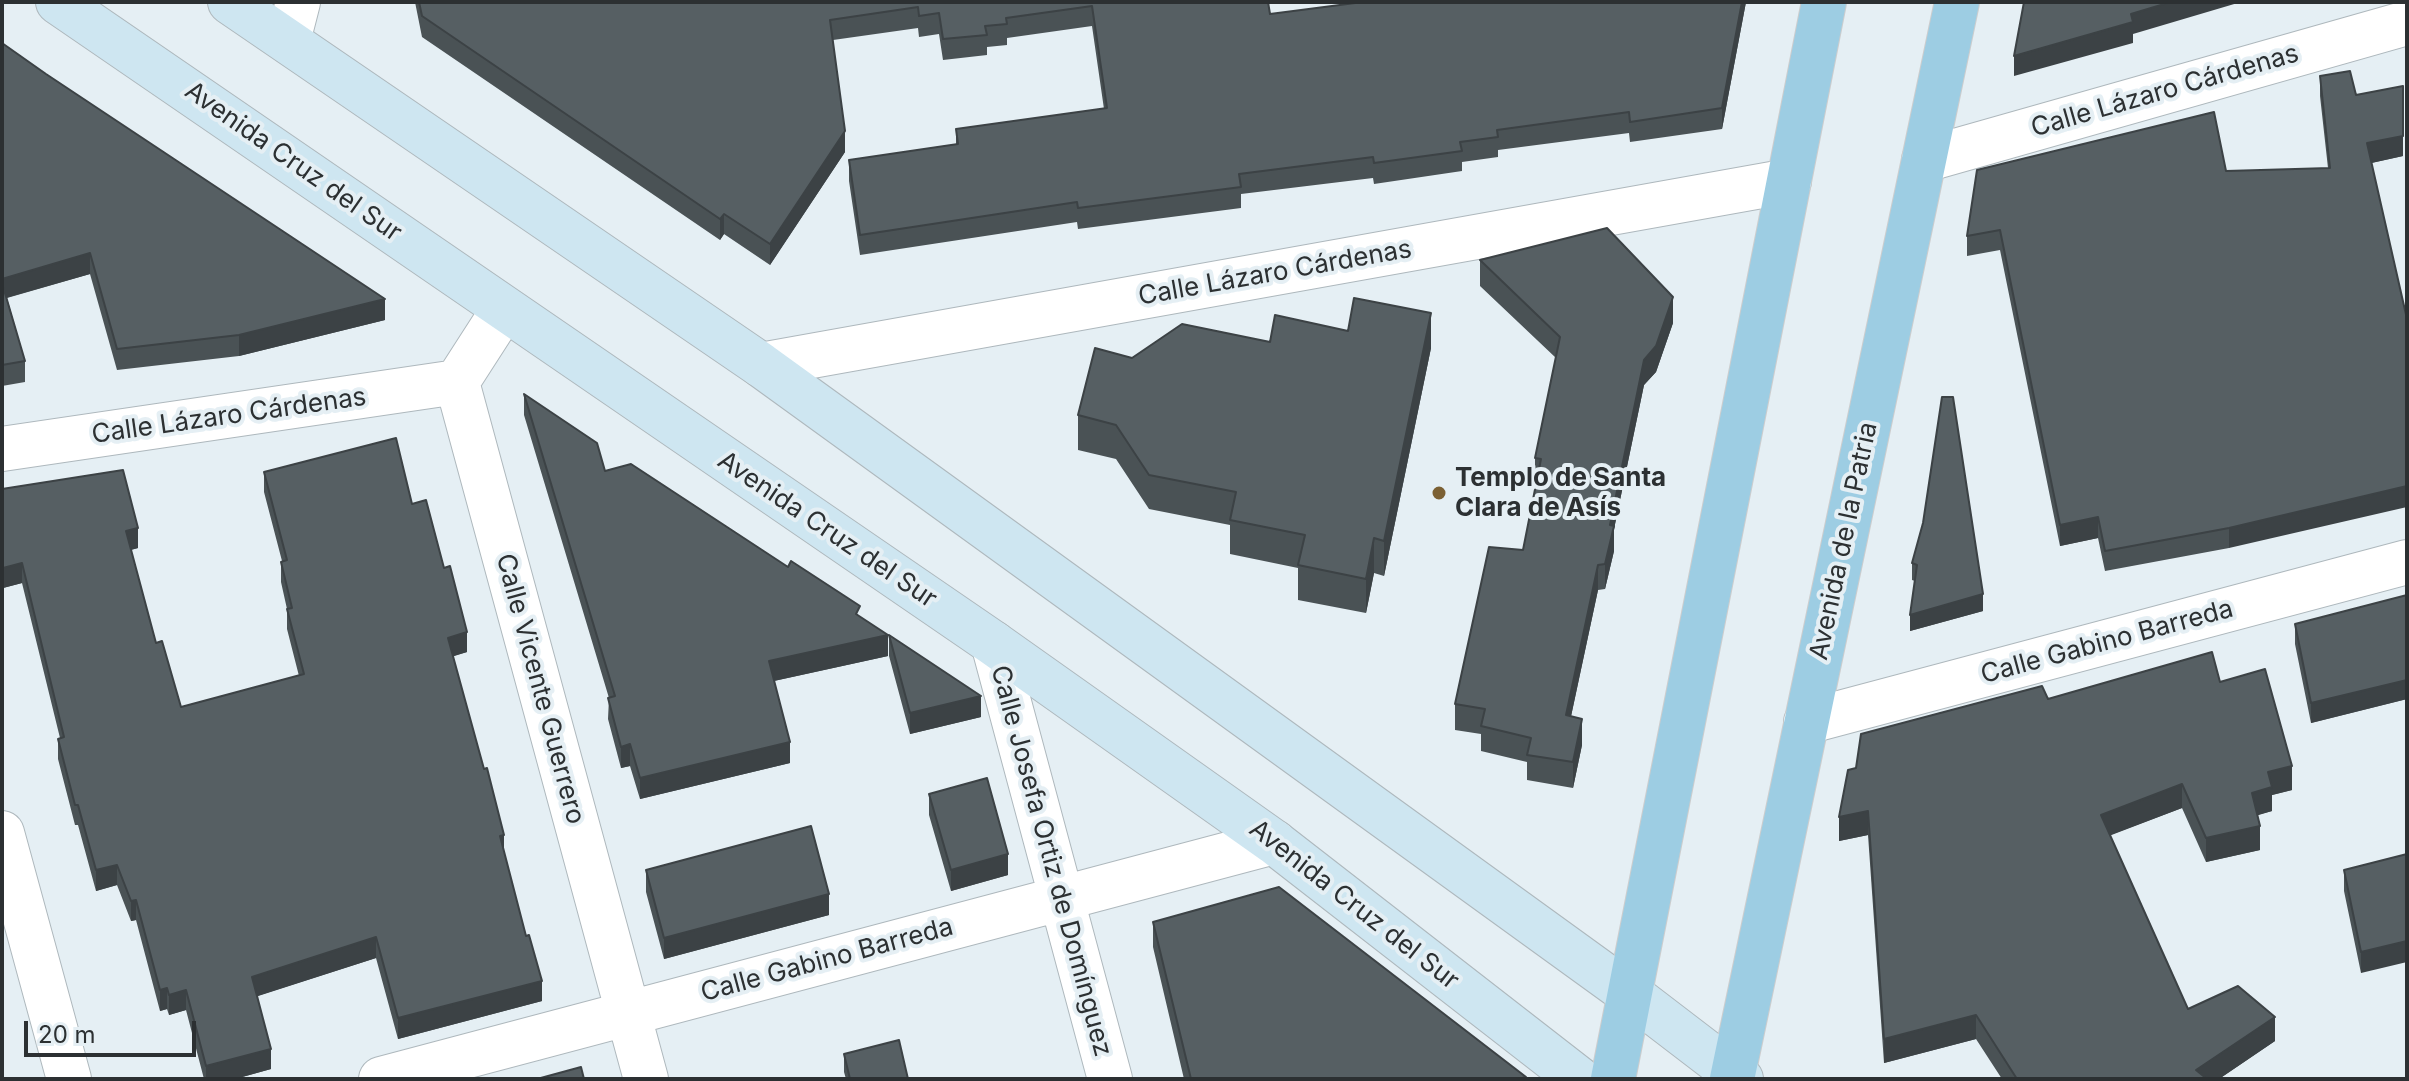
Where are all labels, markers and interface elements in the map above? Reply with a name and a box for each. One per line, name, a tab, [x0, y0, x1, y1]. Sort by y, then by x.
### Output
street label: Calle Lázaro Cárdenas	[2028, 38, 2302, 144]
street label: Avenida Cruz del Sur	[179, 75, 407, 249]
street label: Calle Lázaro Cárdenas	[1136, 234, 1414, 312]
street label: Calle Lázaro Cárdenas	[90, 381, 368, 451]
street label: Avenida de la Patria	[1804, 419, 1884, 663]
street label: Avenida Cruz del Sur	[712, 445, 942, 615]
place label: Templo de Santa Clara de Asís	[1455, 462, 1666, 524]
marker: Templo de Santa Clara de Asís	[1430, 484, 1448, 502]
street label: Calle Vicente Guerrero	[489, 550, 591, 828]
street label: Calle Gabino Barreda	[1977, 593, 2237, 691]
street label: Calle Josefa Ortiz de Domínguez	[984, 662, 1118, 1060]
street label: Avenida Cruz del Sur	[1243, 814, 1465, 996]
street label: Calle Gabino Barreda	[697, 911, 957, 1009]
scale bar	[28, 1005, 200, 1055]
text: 20 m	[38, 1020, 96, 1049]

